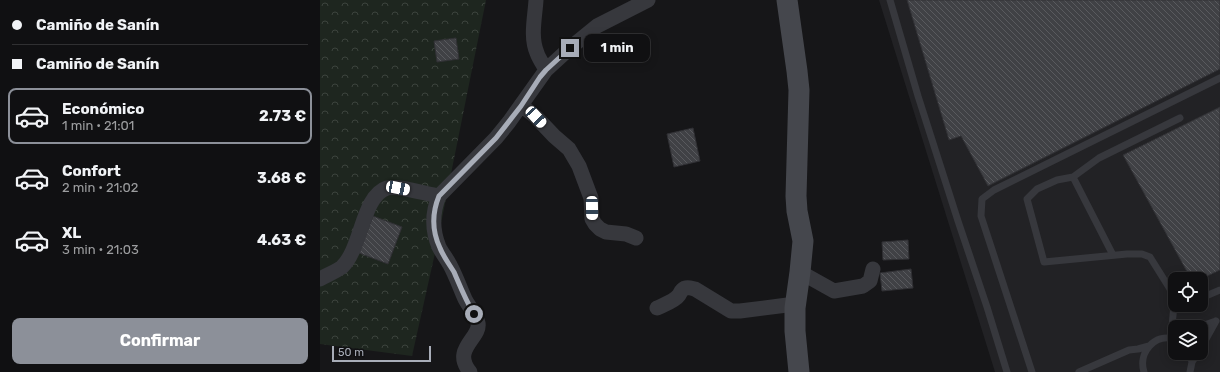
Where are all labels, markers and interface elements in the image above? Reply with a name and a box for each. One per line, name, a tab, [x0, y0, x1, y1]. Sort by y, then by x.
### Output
text: Camiño de Sanín	[36, 16, 159, 34]
callout: 1 min	[584, 34, 650, 62]
route end	[561, 39, 579, 57]
text: 1 min	[600, 40, 634, 55]
text: Camiño de Sanín	[36, 55, 159, 73]
icon: car	[14, 98, 50, 134]
text: Económico	[62, 100, 144, 118]
car	[523, 104, 549, 130]
text: 2.73 €	[259, 107, 306, 125]
text: 1 min · 21:01	[62, 118, 134, 133]
icon: car	[14, 160, 50, 196]
text: Confort	[62, 162, 121, 180]
text: 3.68 €	[257, 169, 306, 187]
text: 2 min · 21:02	[62, 180, 138, 195]
car	[385, 180, 411, 196]
car	[586, 196, 598, 220]
icon: car	[14, 222, 50, 258]
text: XL	[62, 224, 81, 242]
text: 4.63 €	[257, 231, 306, 249]
text: 3 min · 21:03	[62, 242, 139, 257]
map controls	[1168, 272, 1208, 360]
button: locate	[1168, 272, 1208, 312]
route start	[465, 305, 483, 323]
button: Confirmar	[12, 318, 308, 364]
button: layers	[1168, 320, 1208, 360]
scale bar	[332, 344, 431, 363]
text: 50 m	[338, 346, 364, 359]

